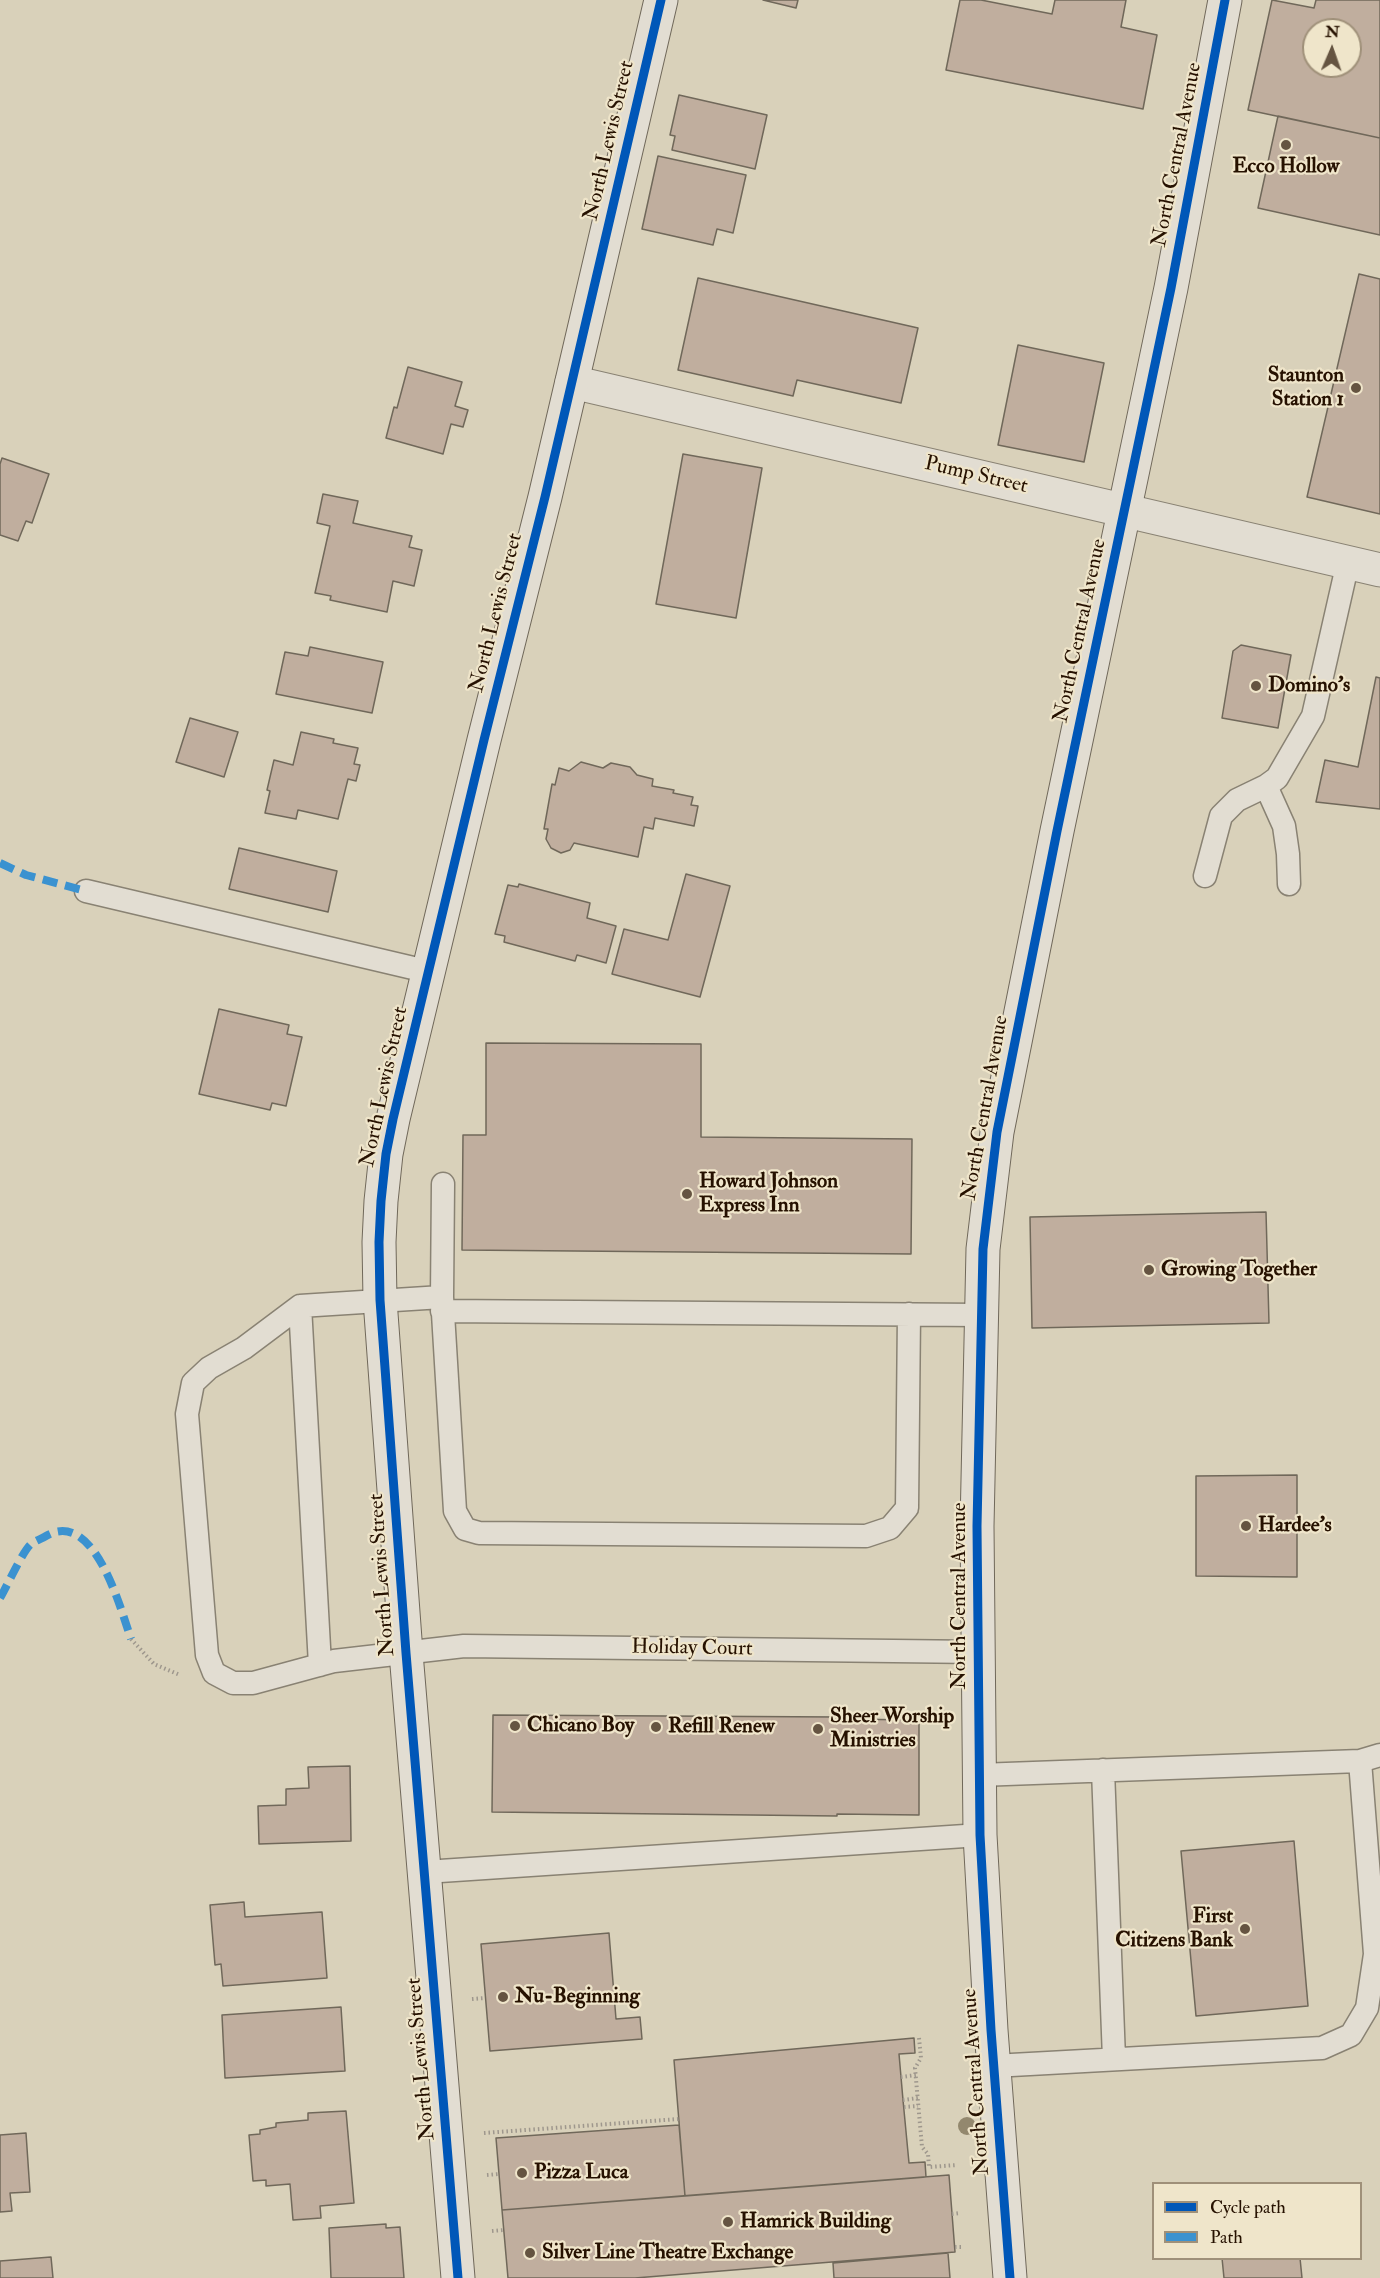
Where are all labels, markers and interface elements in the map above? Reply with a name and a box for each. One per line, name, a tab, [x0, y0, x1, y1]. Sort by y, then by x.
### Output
north arrow	[1302, 18, 1362, 78]
text: N	[1325, 22, 1340, 42]
street label: North Lewis Street	[579, 59, 641, 223]
street label: North Central Avenue	[1148, 61, 1208, 249]
marker: Ecco Hollow	[1279, 138, 1293, 152]
place label: Ecco Hollow	[1233, 154, 1339, 180]
place label: Staunton Station 1	[1268, 363, 1344, 413]
marker: Staunton Station 1	[1349, 381, 1363, 395]
street label: Pump Street	[922, 452, 1030, 500]
street label: North Lewis Street	[465, 531, 529, 695]
street label: North Central Avenue	[1049, 537, 1113, 725]
place label: Domino's	[1268, 673, 1350, 699]
marker: Domino's	[1249, 679, 1263, 693]
street label: North Lewis Street	[356, 1005, 414, 1169]
street label: North Central Avenue	[957, 1014, 1015, 1202]
place label: Howard Johnson Express Inn	[699, 1169, 838, 1219]
marker: Howard Johnson Express Inn	[680, 1187, 694, 1201]
place label: Growing Together	[1161, 1257, 1317, 1283]
marker: Growing Together	[1142, 1263, 1156, 1277]
street label: North Lewis Street	[365, 1493, 401, 1657]
street label: North Central Avenue	[947, 1502, 973, 1690]
place label: Hardee's	[1258, 1513, 1332, 1539]
marker: Hardee's	[1239, 1519, 1253, 1533]
street label: Holiday Court	[631, 1635, 753, 1663]
place label: Sheer Worship Ministries	[830, 1704, 954, 1754]
place label: Chicano Boy	[527, 1713, 634, 1739]
place label: Refill Renew	[668, 1714, 775, 1740]
marker: Chicano Boy	[508, 1719, 522, 1733]
marker: Refill Renew	[649, 1720, 663, 1734]
marker: Sheer Worship Ministries	[811, 1722, 825, 1736]
place label: First Citizens Bank	[1115, 1904, 1233, 1954]
marker: First Citizens Bank	[1238, 1922, 1252, 1936]
street label: North Lewis Street	[402, 1977, 442, 2141]
place label: Nu-Beginning	[515, 1984, 640, 2010]
street label: North Central Avenue	[958, 1988, 996, 2176]
marker: Nu-Beginning	[496, 1990, 510, 2004]
place label: Pizza Luca	[534, 2160, 628, 2186]
marker: Pizza Luca	[515, 2166, 529, 2180]
legend	[1152, 2182, 1362, 2260]
text: Cycle path	[1210, 2196, 1286, 2219]
place label: Hamrick Building	[740, 2209, 891, 2235]
marker: Hamrick Building	[721, 2215, 735, 2229]
text: Path	[1210, 2226, 1243, 2249]
place label: Silver Line Theatre Exchange	[542, 2240, 793, 2266]
marker: Silver Line Theatre Exchange	[523, 2246, 537, 2260]

